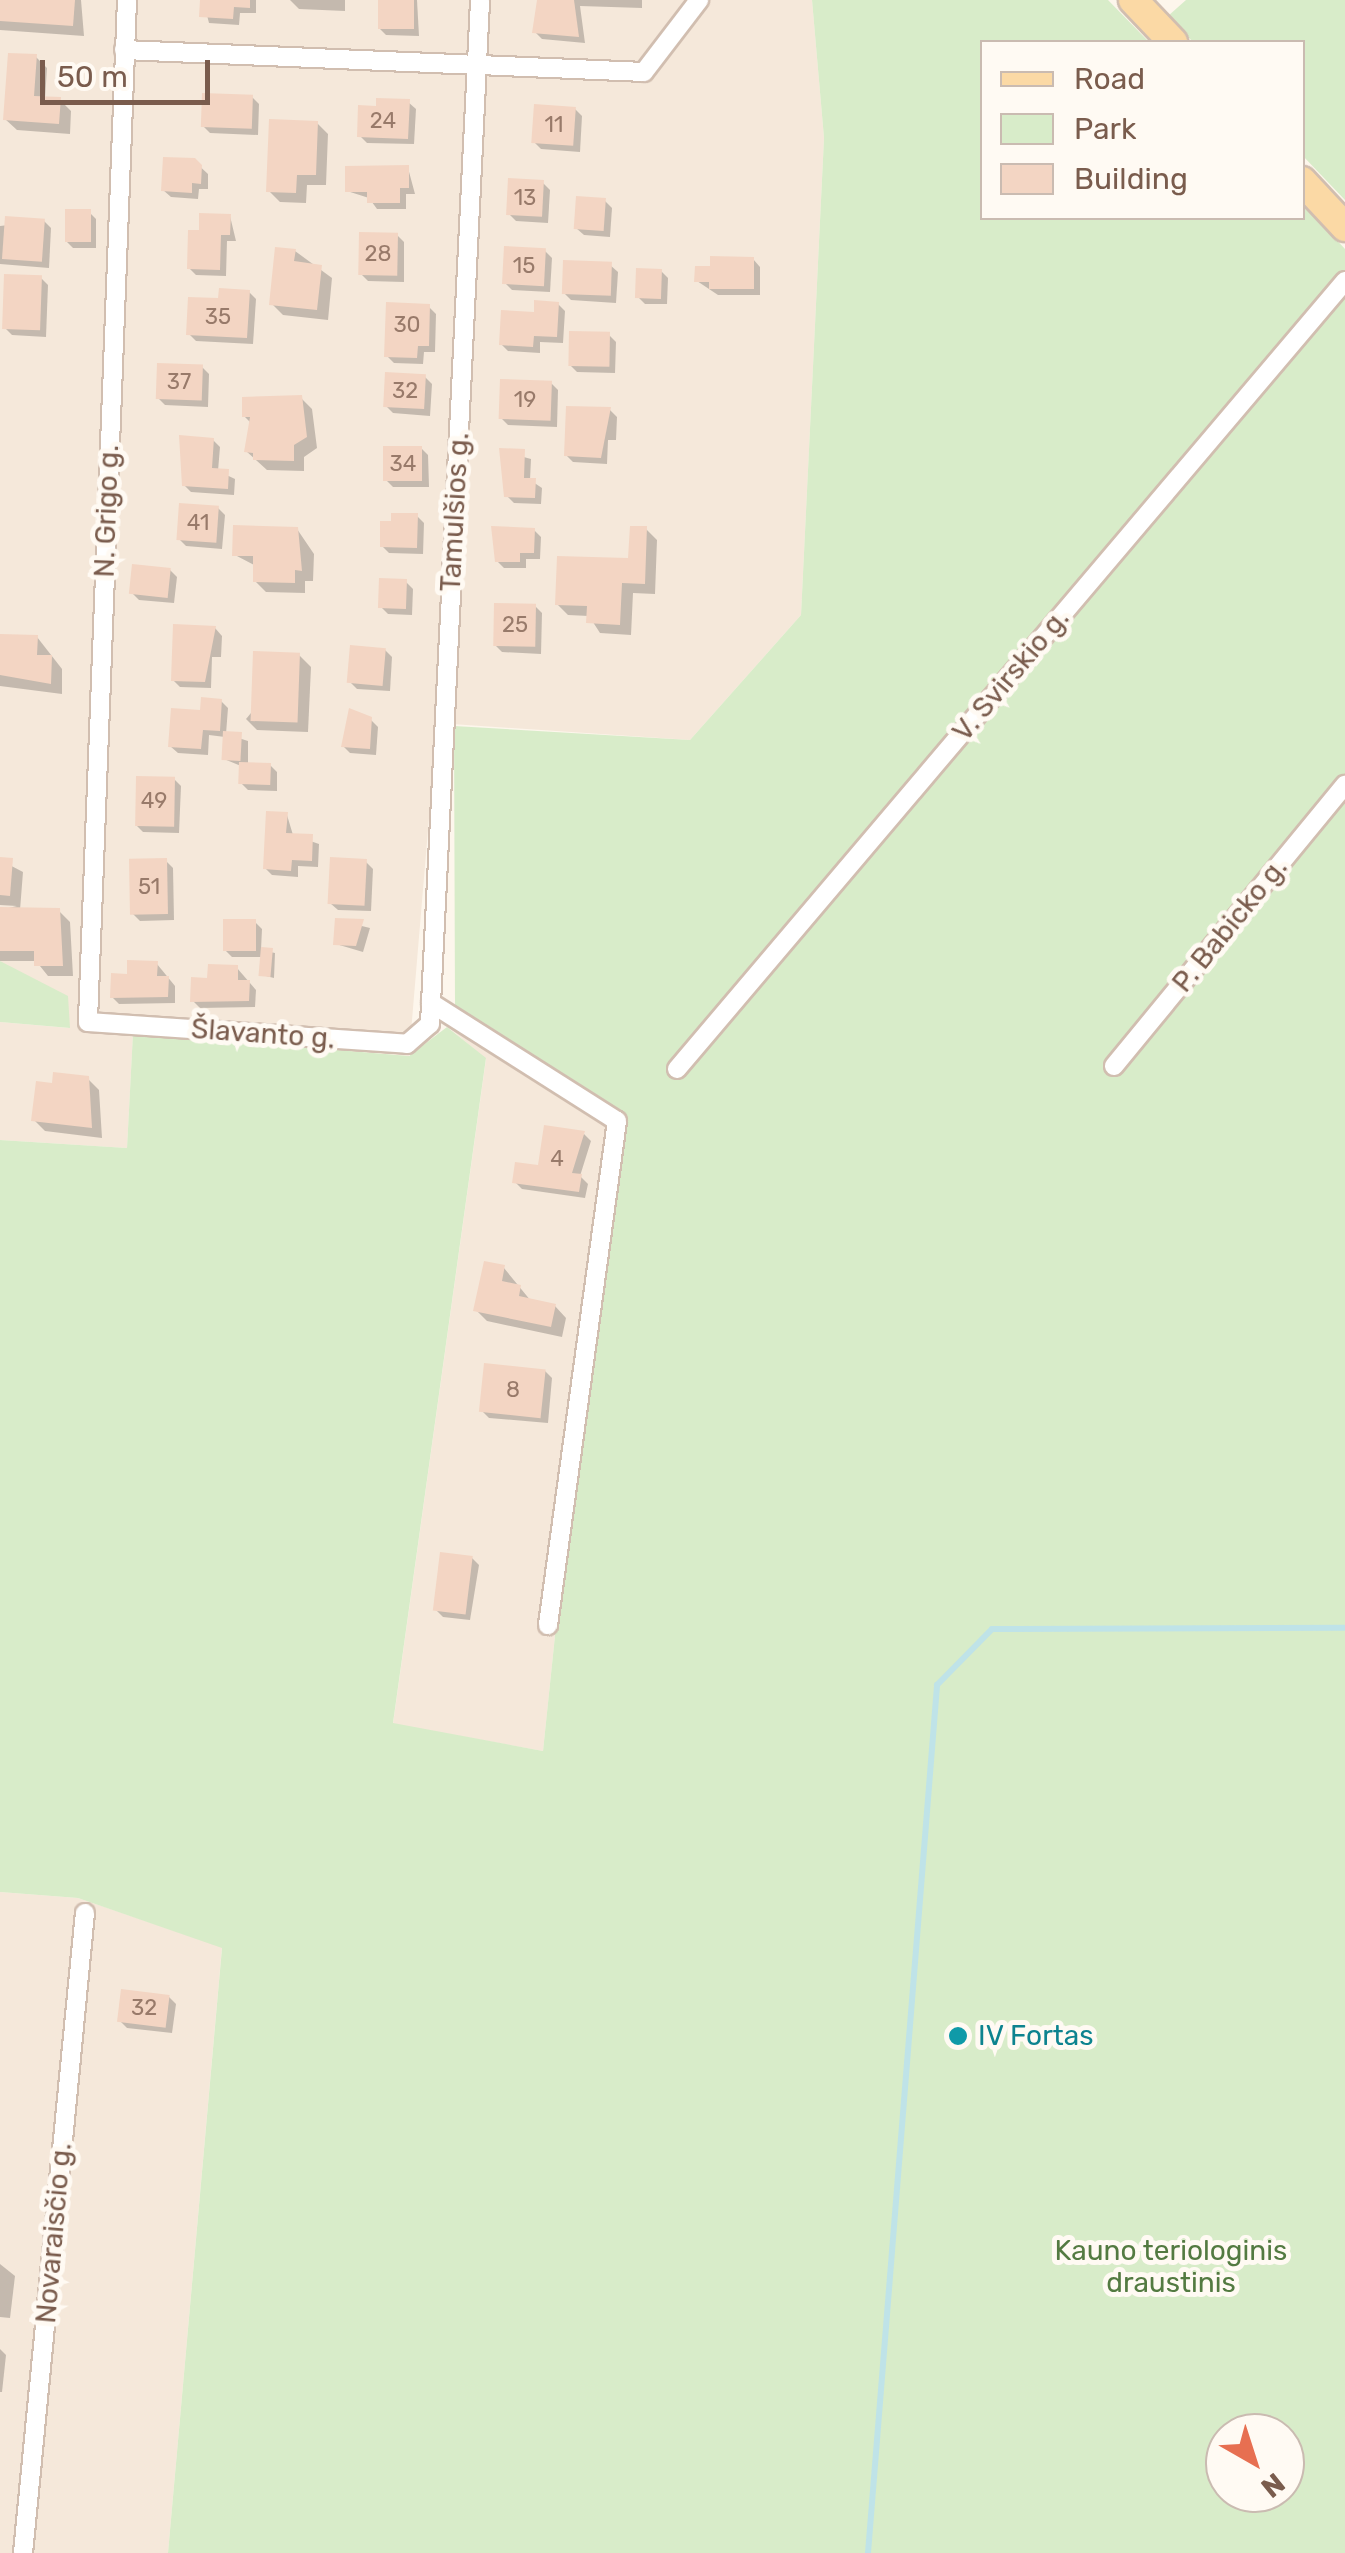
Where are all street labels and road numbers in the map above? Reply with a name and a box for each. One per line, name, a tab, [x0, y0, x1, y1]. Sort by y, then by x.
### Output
street label: Tamulšios g.	[434, 431, 476, 593]
street label: N. Grigo g.	[88, 444, 126, 578]
street label: V. Svirskio g.	[946, 602, 1076, 748]
street label: P. Babicko g.	[1166, 851, 1294, 999]
street label: Šlavanto g.	[190, 1012, 336, 1056]
street label: Novaraisčio g.	[29, 2141, 79, 2325]

